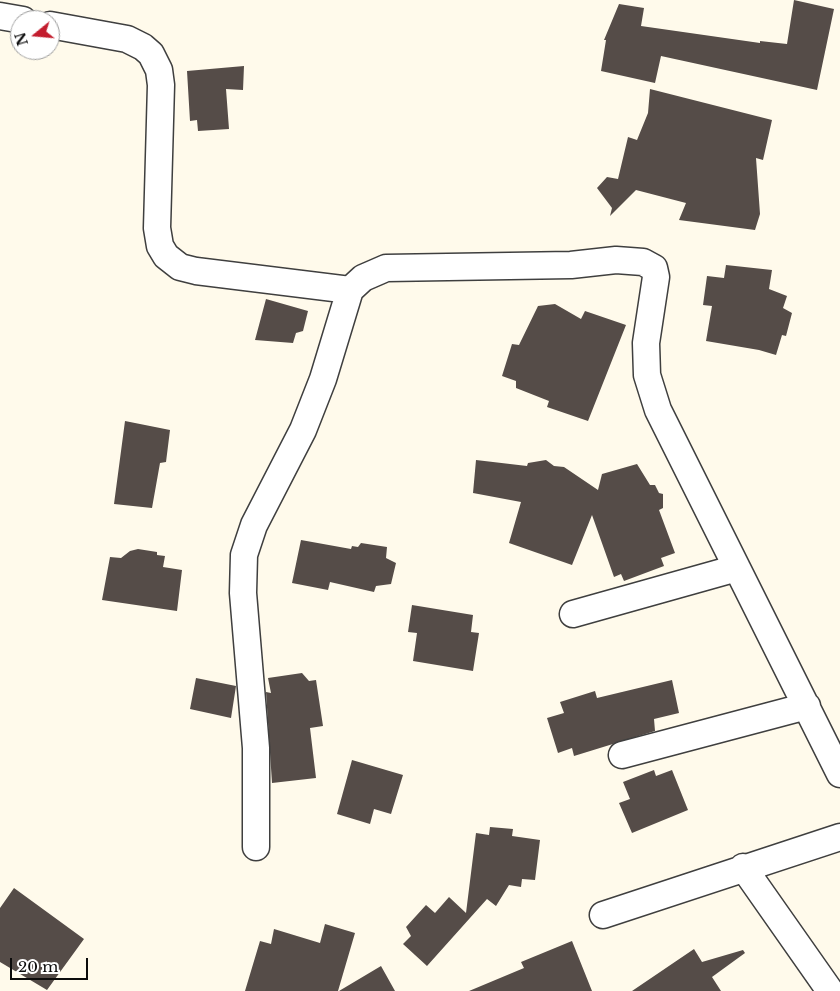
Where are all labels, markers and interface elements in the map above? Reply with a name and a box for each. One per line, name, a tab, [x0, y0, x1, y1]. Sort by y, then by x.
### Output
north arrow	[10, 10, 60, 60]
text: N	[11, 30, 32, 48]
scale bar	[12, 948, 90, 980]
text: 20 m	[18, 957, 58, 976]

